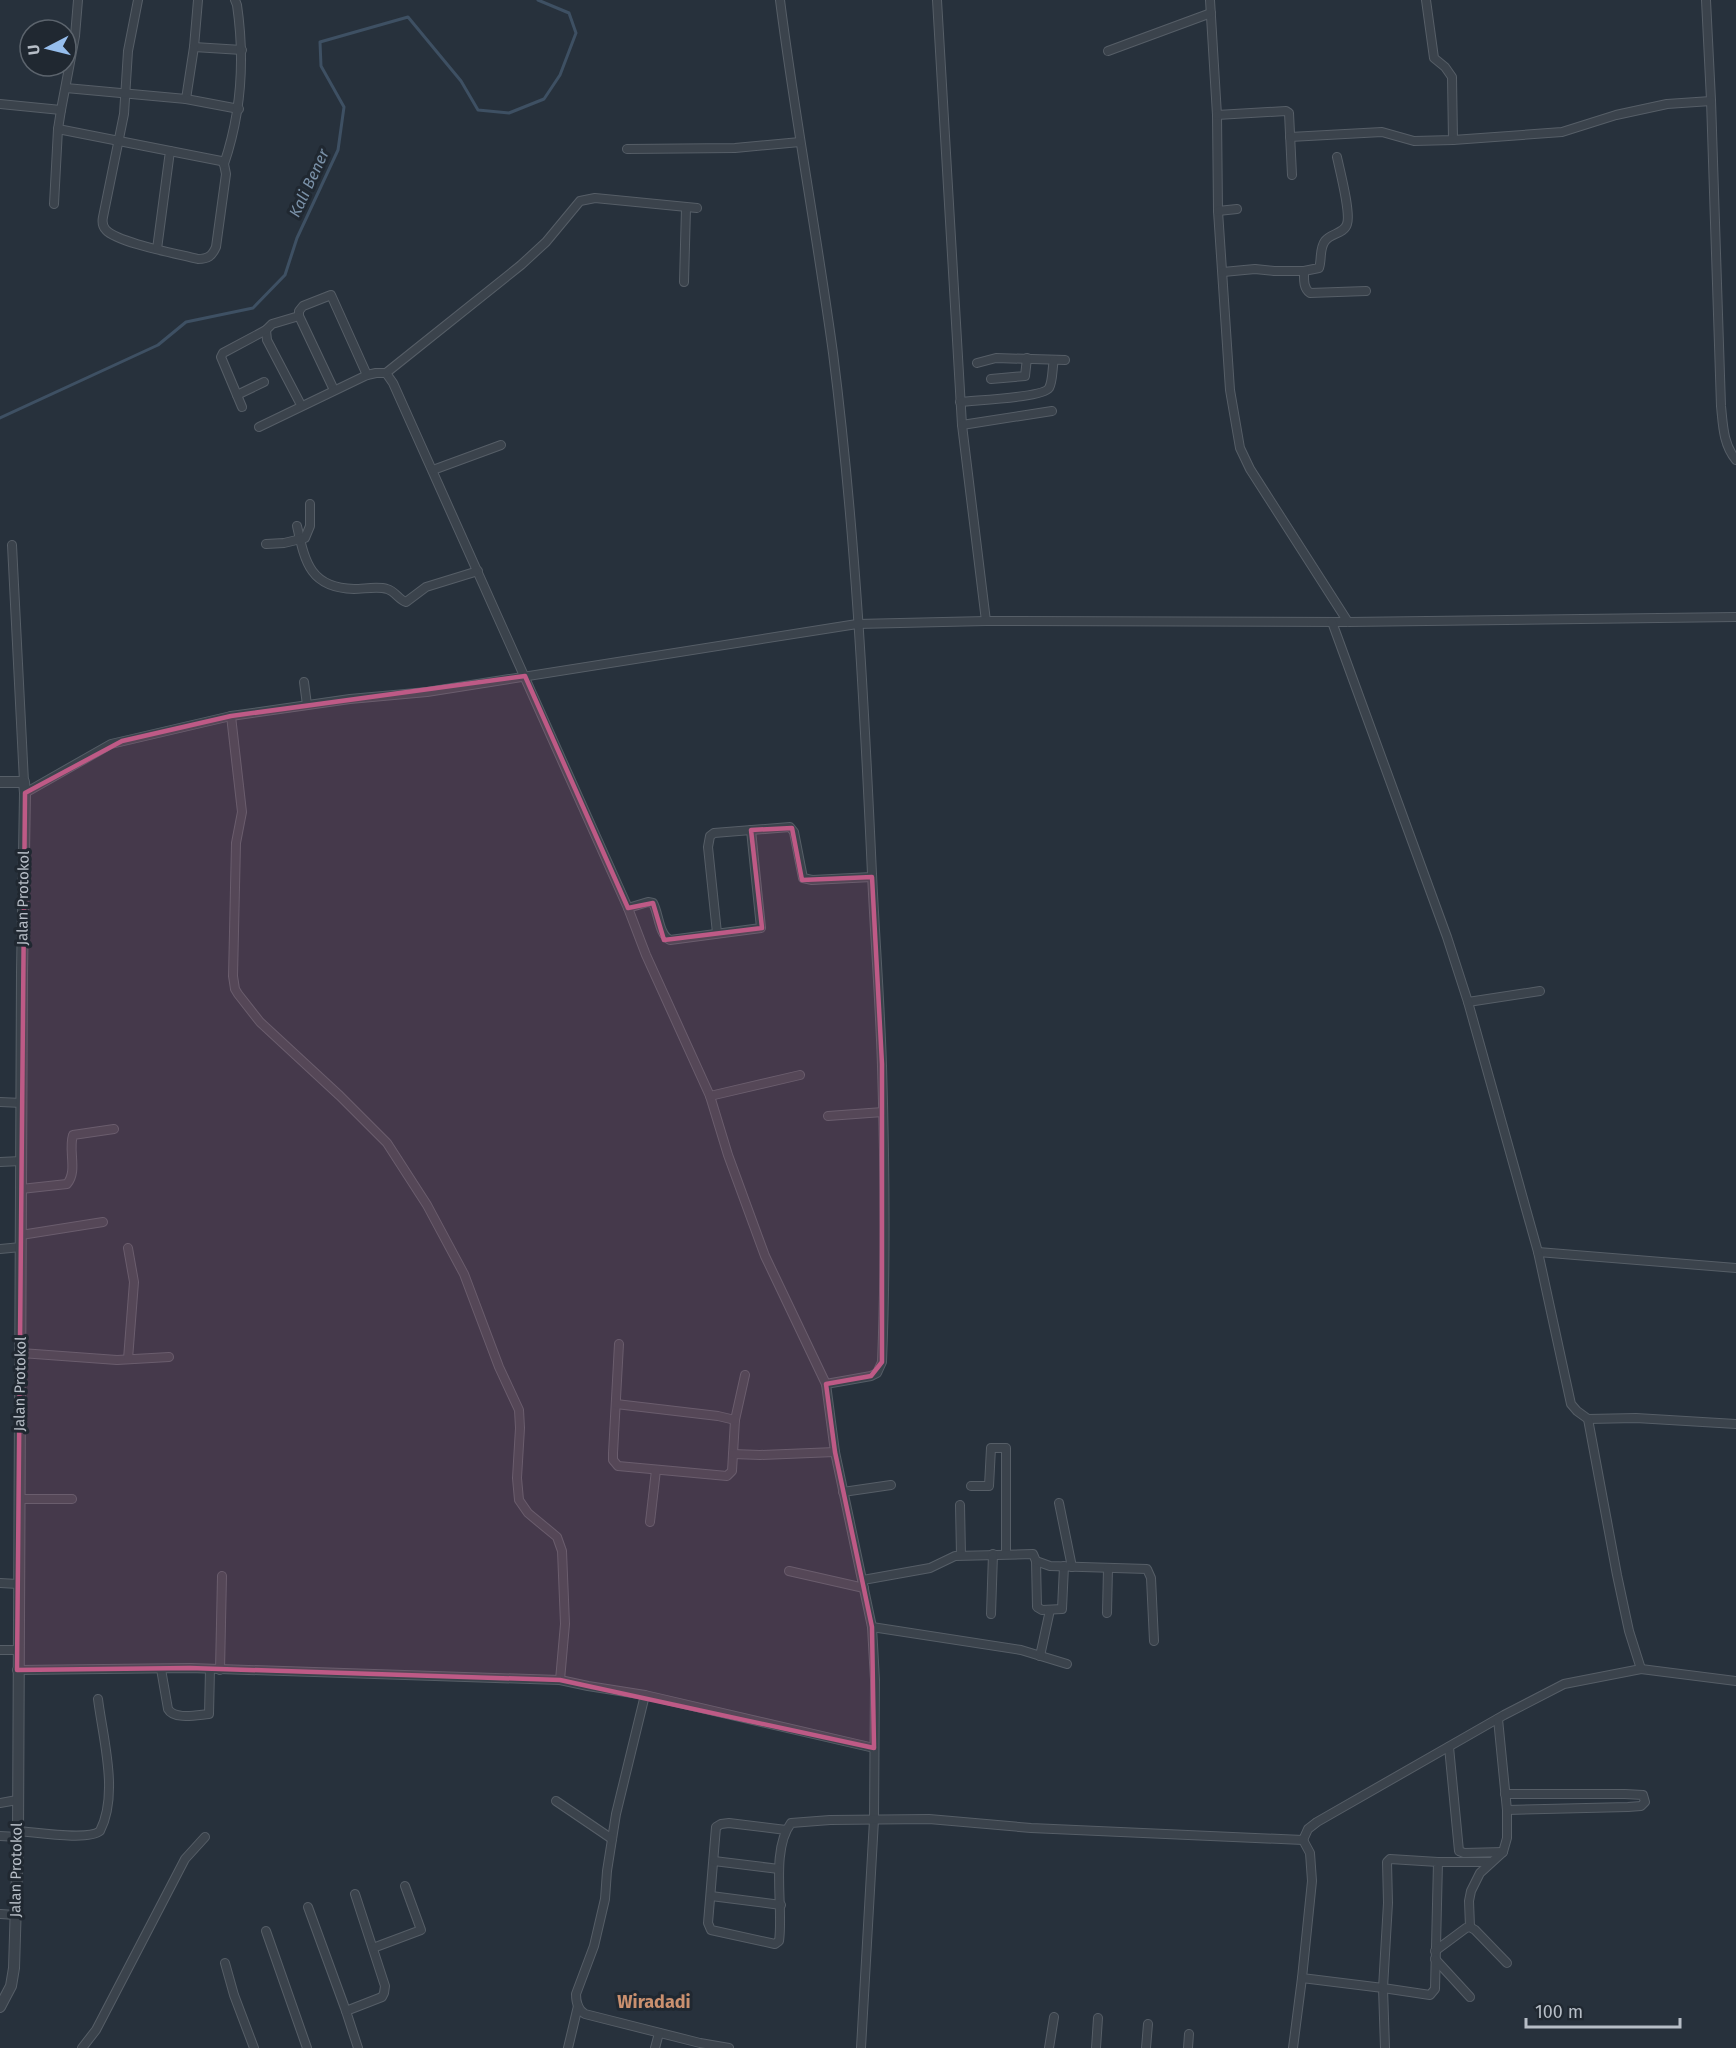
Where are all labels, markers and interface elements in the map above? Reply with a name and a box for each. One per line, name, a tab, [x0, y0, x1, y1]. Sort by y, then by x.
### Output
north arrow	[18, 18, 78, 78]
text: U	[24, 43, 44, 56]
water label: Kali Bener	[285, 145, 333, 220]
street label: Jalan Protokol	[13, 850, 33, 946]
street label: Jalan Protokol	[10, 1336, 30, 1432]
street label: Jalan Protokol	[6, 1822, 26, 1918]
district label: Wiradadi	[617, 1991, 691, 2013]
scale bar	[1526, 1991, 1680, 2029]
text: 100 m	[1535, 2001, 1583, 2023]

